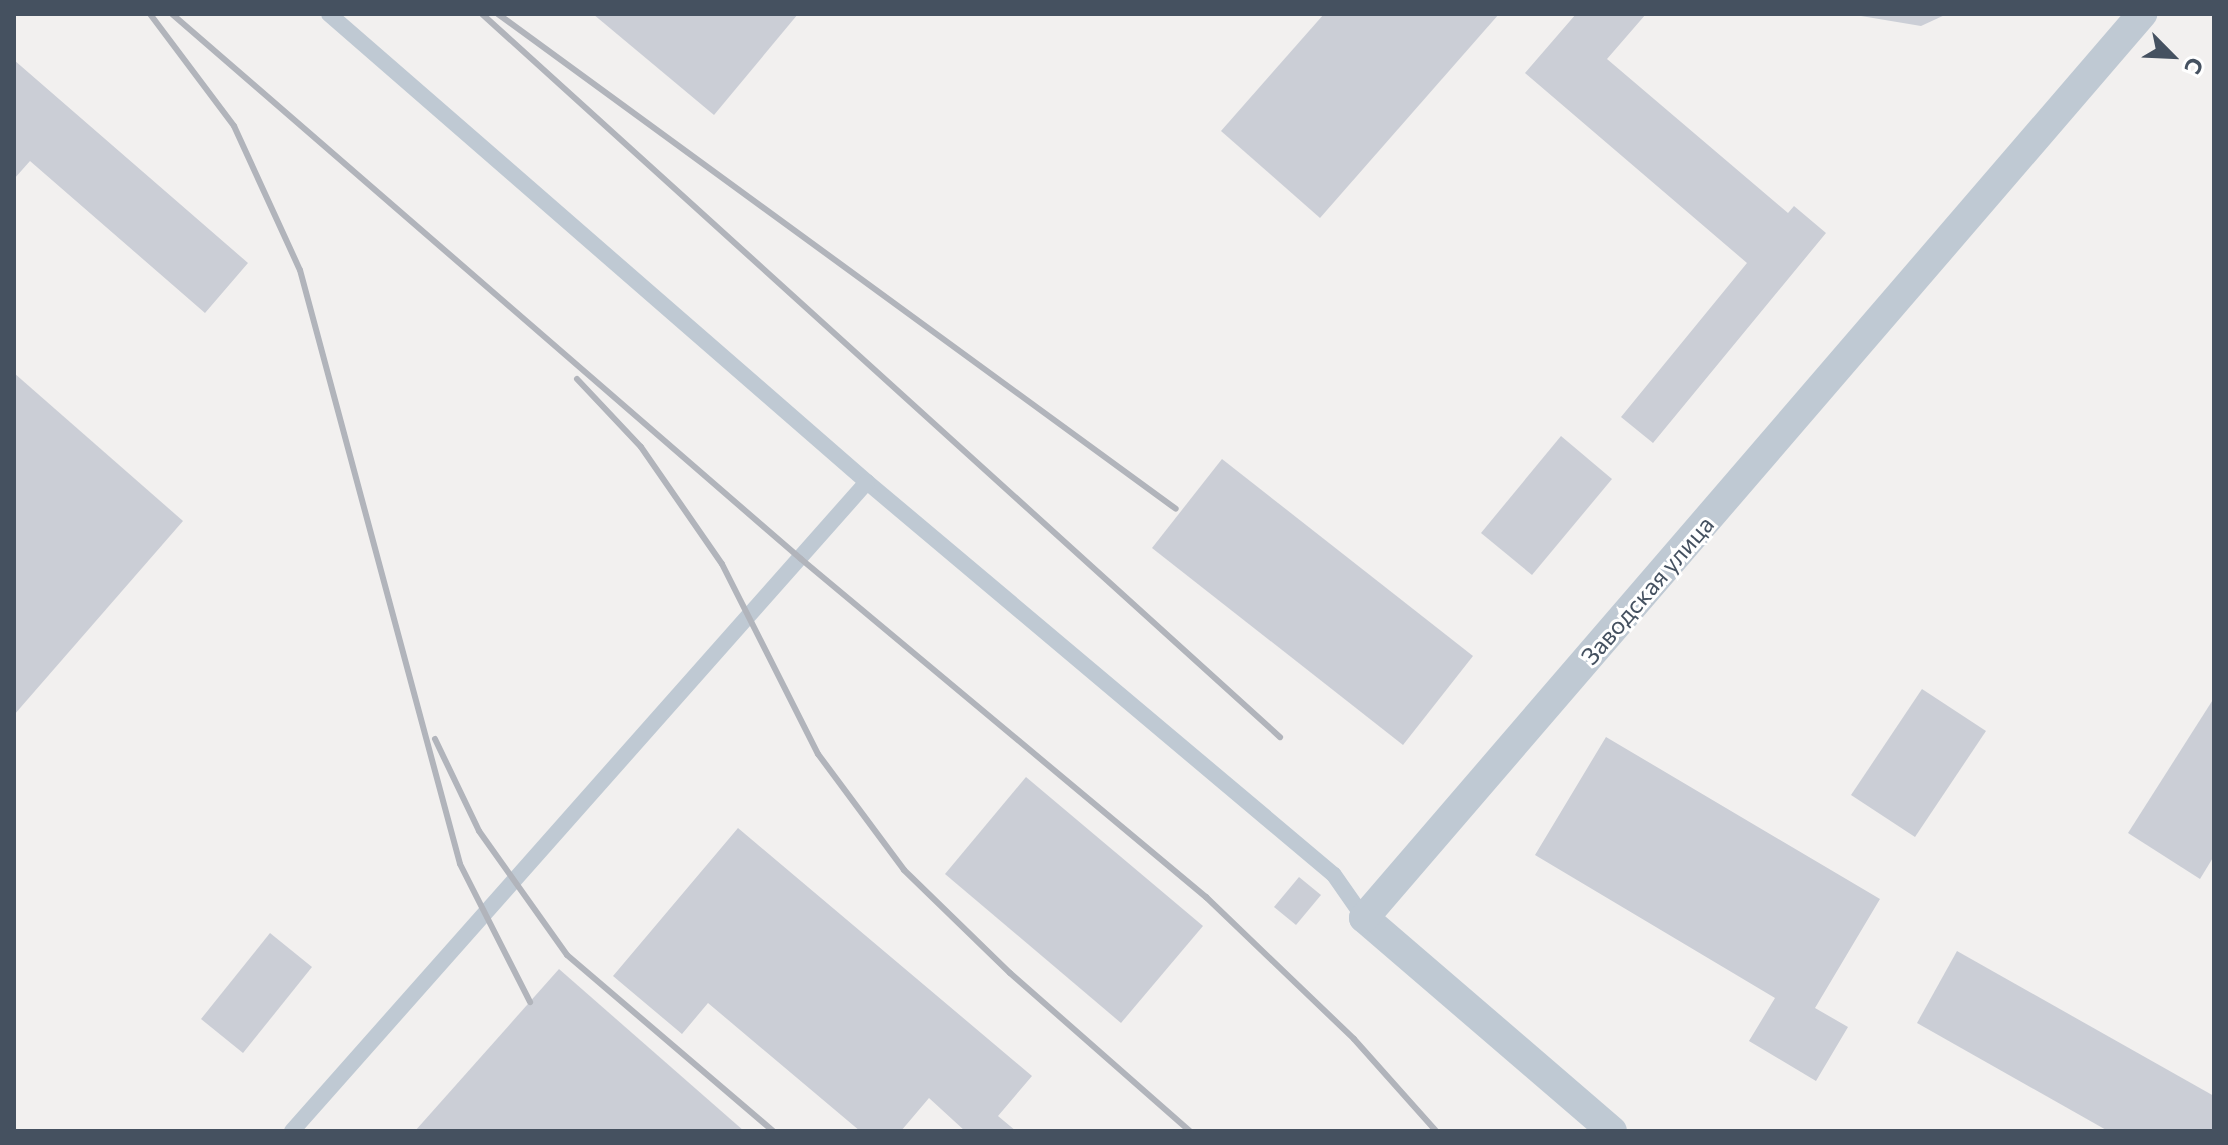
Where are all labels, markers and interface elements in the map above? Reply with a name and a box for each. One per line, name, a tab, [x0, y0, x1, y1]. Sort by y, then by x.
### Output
north arrow	[2132, 16, 2212, 96]
text: С	[2179, 54, 2210, 78]
street label: Заводская улица	[1575, 510, 1719, 670]

